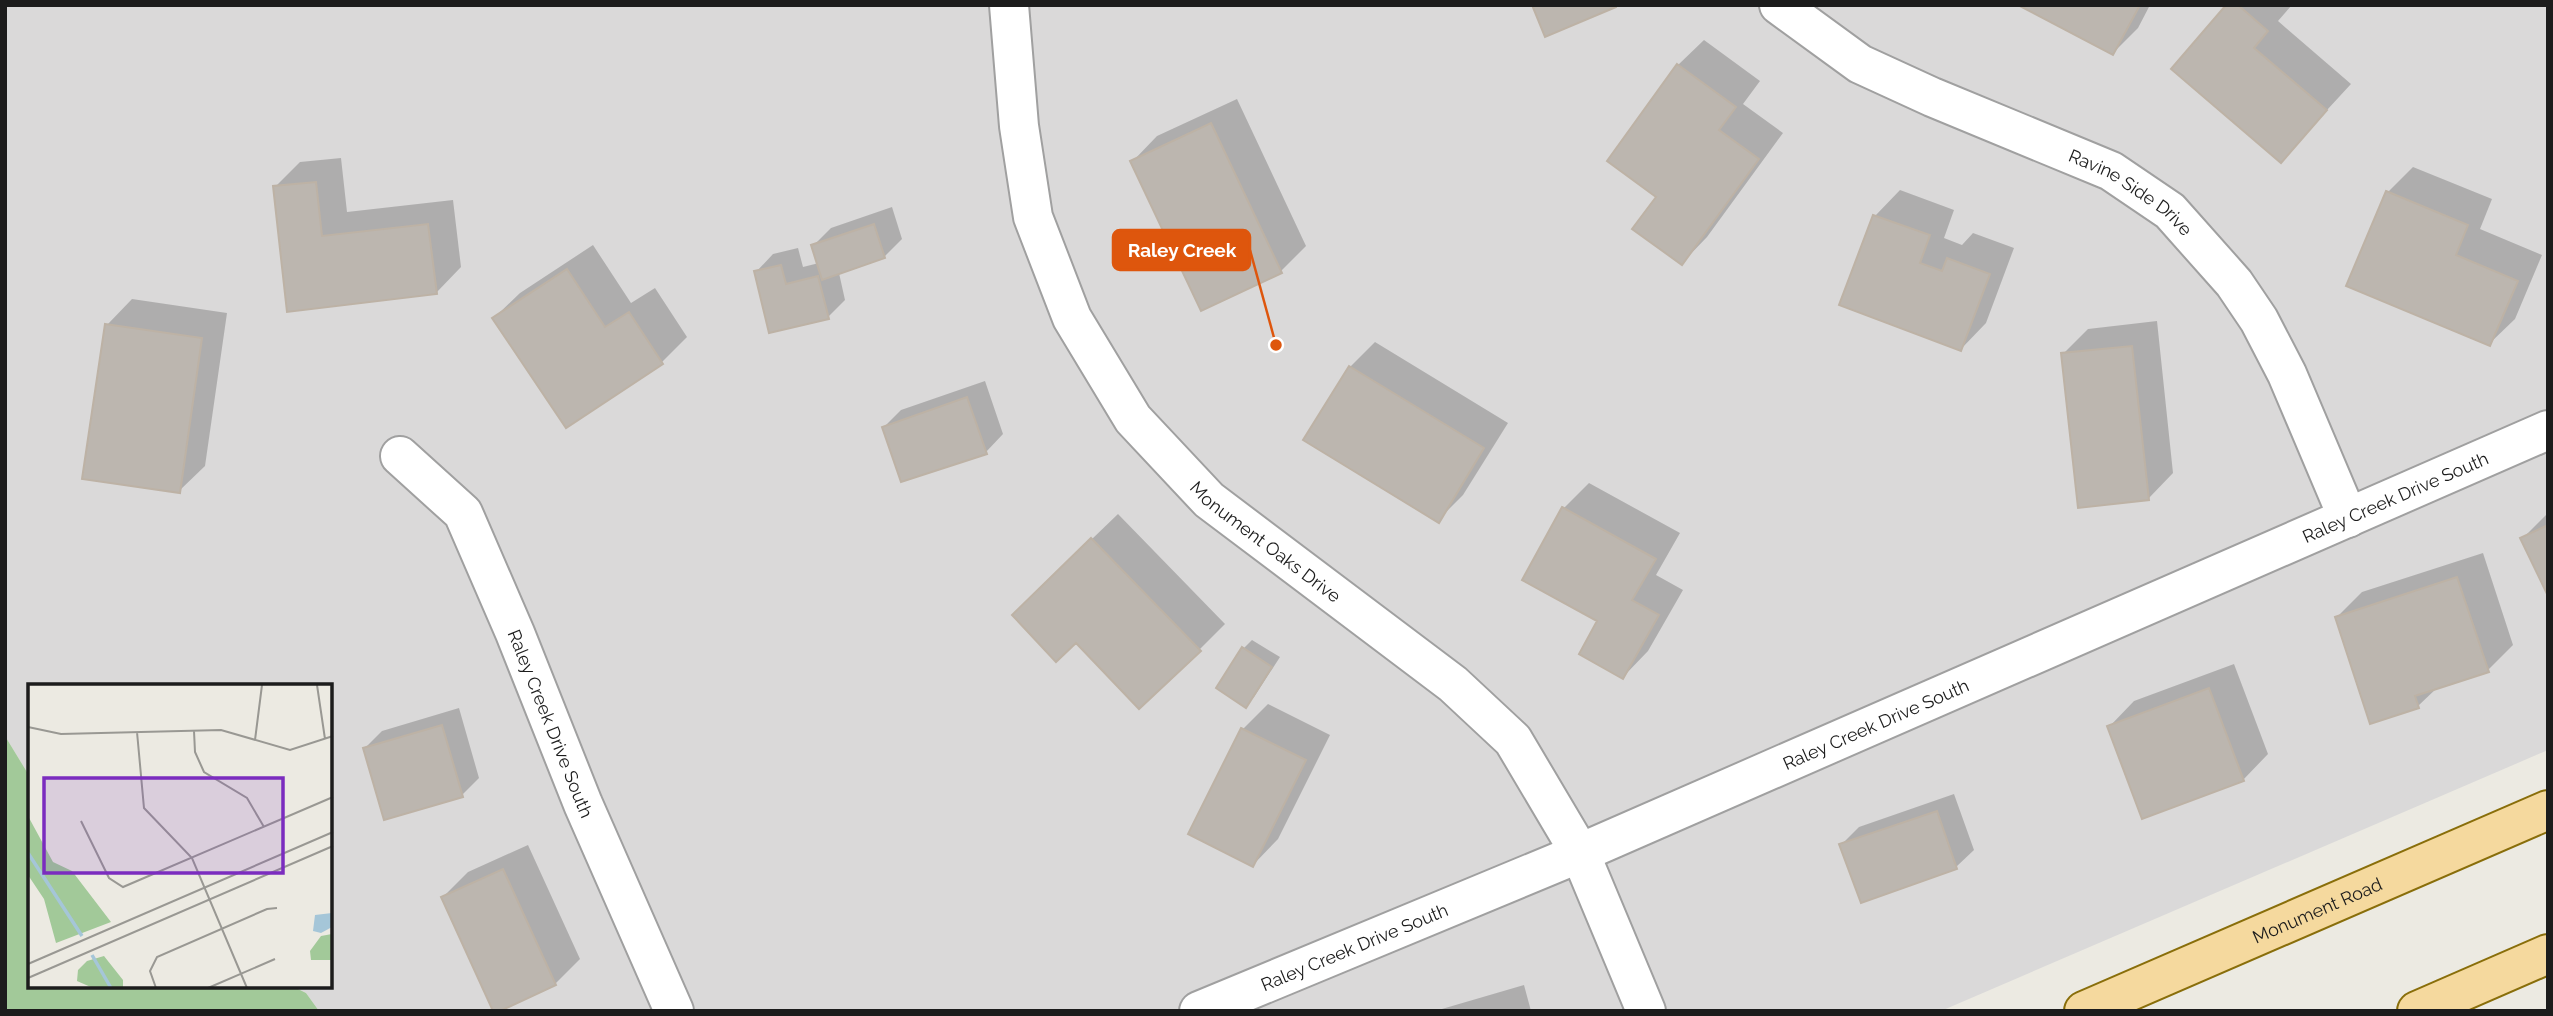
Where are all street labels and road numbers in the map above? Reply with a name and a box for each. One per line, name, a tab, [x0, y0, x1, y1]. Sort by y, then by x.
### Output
street label: Ravine Side Drive	[2066, 144, 2197, 240]
street label: Raley Creek Drive South	[2299, 447, 2491, 547]
street label: Monument Oaks Drive	[1186, 477, 1345, 607]
street label: Raley Creek Drive South	[504, 626, 598, 821]
street label: Raley Creek Drive South	[1779, 674, 1972, 774]
street label: Monument Road	[2249, 873, 2385, 947]
street label: Raley Creek Drive South	[1257, 899, 1451, 995]

